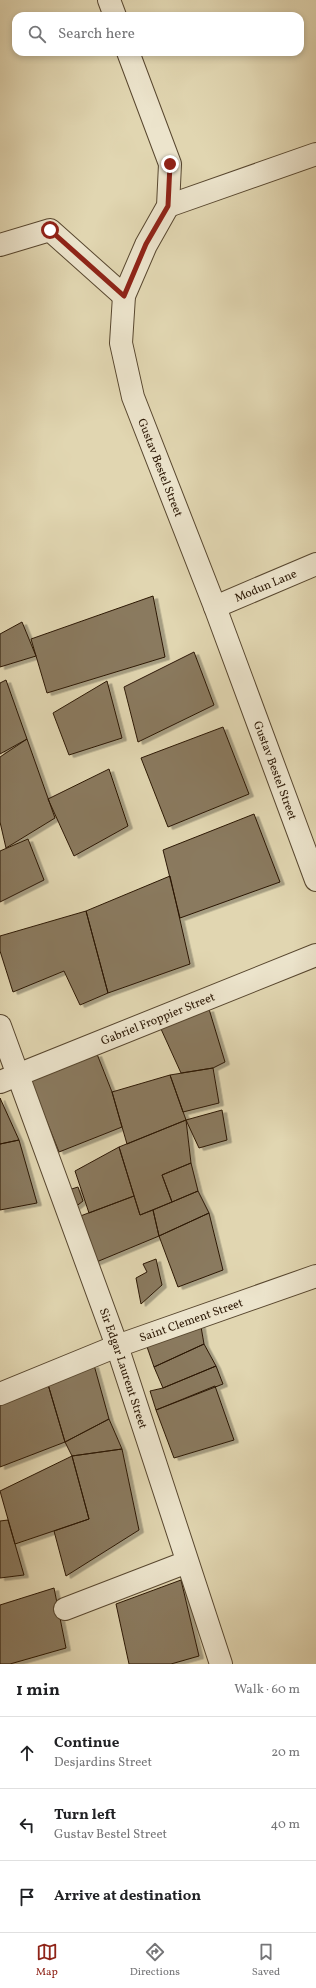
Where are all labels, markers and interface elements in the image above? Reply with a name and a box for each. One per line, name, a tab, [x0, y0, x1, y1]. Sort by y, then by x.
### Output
search box	[12, 12, 304, 56]
icon: search	[26, 23, 48, 45]
text: Search here	[58, 24, 135, 45]
route end	[161, 155, 179, 173]
route start	[41, 221, 59, 239]
street label: Gustav Bestel Street	[133, 416, 186, 519]
street label: Modun Lane	[232, 566, 300, 607]
street label: Gustav Bestel Street	[249, 719, 300, 822]
street label: Gabriel Froppier Street	[99, 989, 217, 1050]
street label: Saint Clement Street	[137, 1295, 245, 1346]
street label: Sir Edgar Laurent Street	[95, 1306, 151, 1431]
text: 1 min	[16, 1679, 60, 1702]
text: Walk · 60 m	[234, 1681, 300, 1699]
text: Continue	[54, 1733, 119, 1754]
icon: ahead	[16, 1742, 38, 1764]
text: 20 m	[271, 1744, 300, 1762]
text: Desjardins Street	[54, 1754, 152, 1772]
text: Turn left	[54, 1805, 116, 1826]
icon: left	[16, 1814, 38, 1836]
text: 40 m	[271, 1816, 300, 1834]
text: Gustav Bestel Street	[54, 1826, 167, 1844]
icon: arrive	[16, 1886, 38, 1908]
text: Arrive at destination	[54, 1886, 201, 1907]
tab: Map	[36, 1941, 58, 1980]
tab: Directions	[130, 1941, 180, 1980]
tab: Saved	[252, 1941, 280, 1980]

